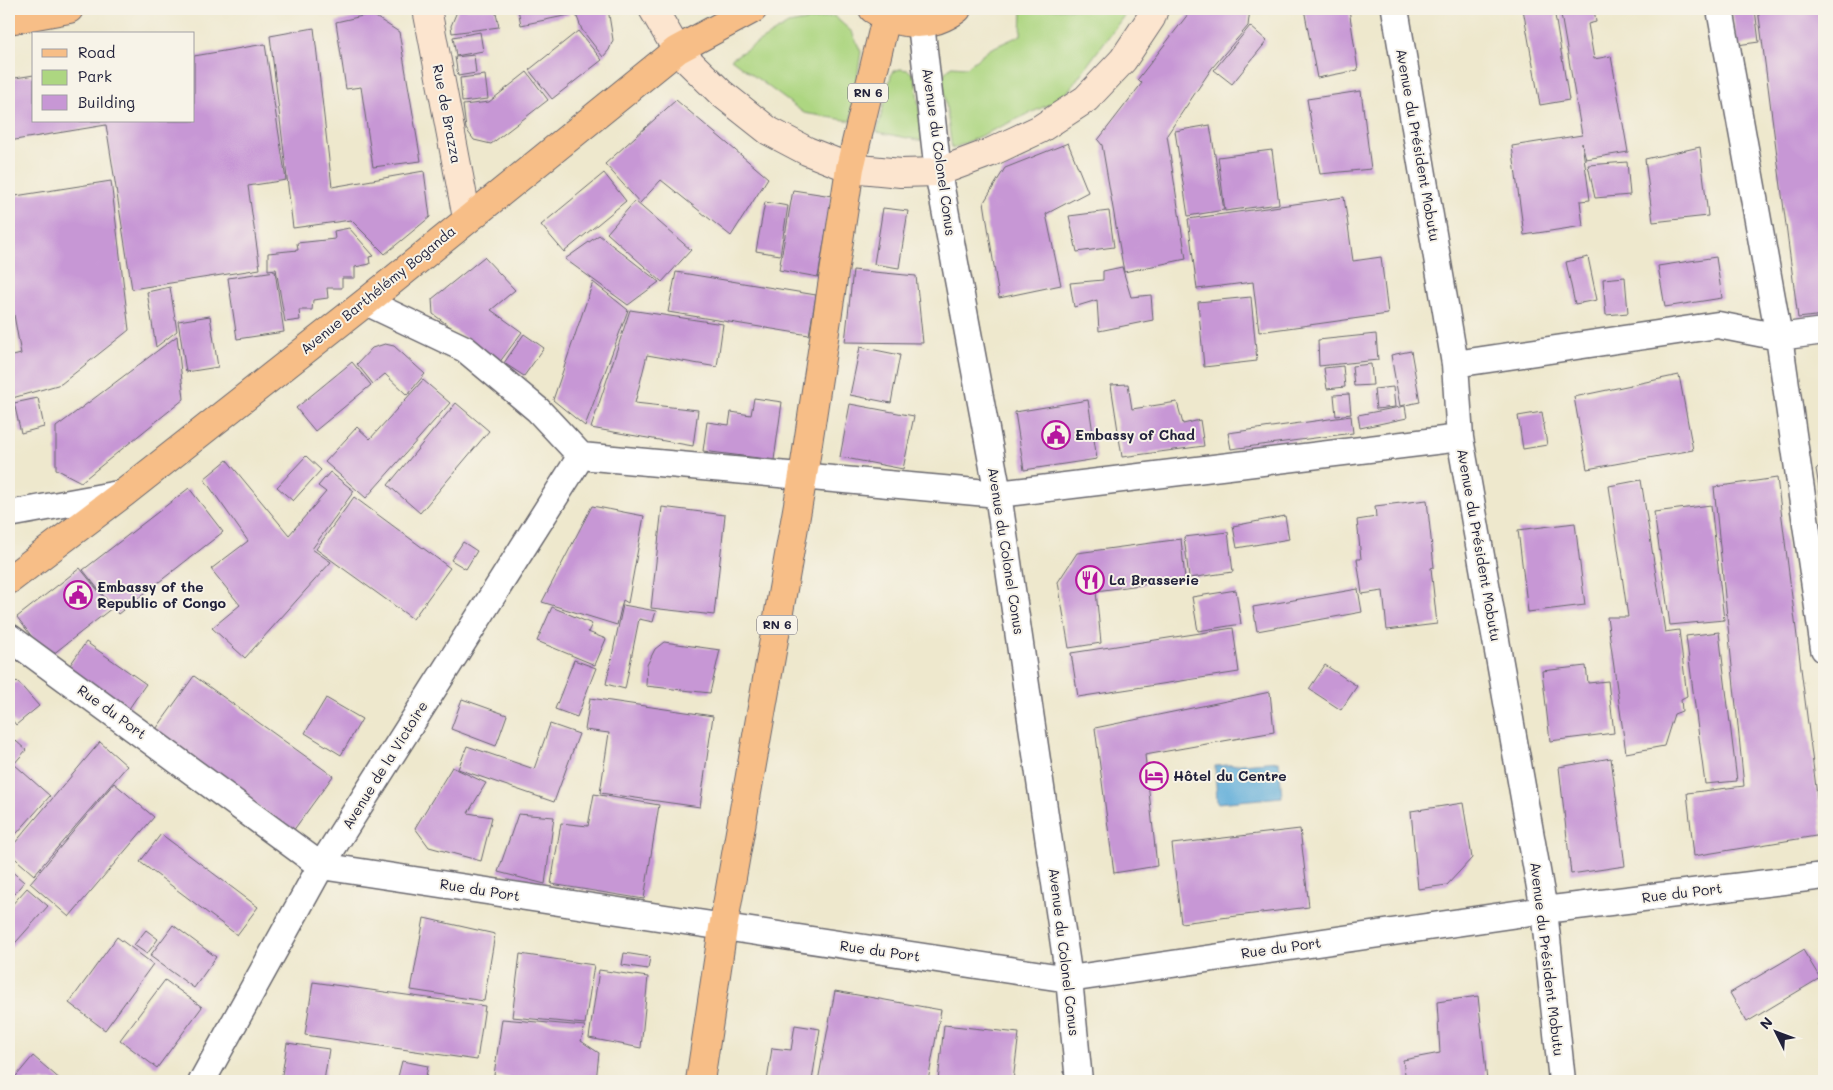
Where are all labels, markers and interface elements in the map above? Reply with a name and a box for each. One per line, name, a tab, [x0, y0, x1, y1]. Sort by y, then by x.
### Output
legend	[32, 32, 195, 122]
text: Road	[78, 42, 115, 62]
street label: Avenue du Président Mobutu	[1392, 47, 1445, 243]
street label: Rue de Brazza	[429, 63, 466, 165]
text: Park	[78, 66, 112, 86]
street label: Avenue du Colonel Conus	[918, 67, 961, 237]
road number: RN 6	[848, 84, 888, 102]
text: Building	[78, 92, 135, 112]
street label: Avenue Barthélémy Boganda	[296, 221, 459, 358]
public building icon: Embassy of Chad	[1041, 420, 1071, 450]
place label: Embassy of Chad	[1075, 425, 1195, 444]
street label: Avenue du Président Mobutu	[1453, 447, 1506, 643]
street label: Avenue du Colonel Conus	[984, 466, 1029, 636]
restaurant icon: La Brasserie	[1075, 565, 1105, 595]
place label: La Brasserie	[1109, 570, 1199, 589]
place label: Embassy of the Republic of Congo	[97, 577, 226, 612]
public building icon: Embassy of the Republic of Congo	[63, 580, 93, 610]
road number: RN 6	[757, 616, 797, 634]
street label: Rue du Port	[74, 680, 151, 743]
street label: Avenue de la Victoire	[337, 697, 432, 832]
hotel icon: Hôtel du Centre	[1139, 761, 1169, 791]
place label: Hôtel du Centre	[1173, 766, 1287, 785]
street label: Avenue du Président Mobutu	[1526, 861, 1569, 1057]
street label: Avenue du Colonel Conus	[1045, 867, 1084, 1037]
street label: Rue du Port	[439, 874, 521, 905]
street label: Rue du Port	[1641, 878, 1723, 907]
street label: Rue du Port	[1240, 932, 1322, 963]
street label: Rue du Port	[839, 935, 921, 966]
north arrow	[1750, 1008, 1800, 1058]
text: N	[1755, 1013, 1777, 1033]

